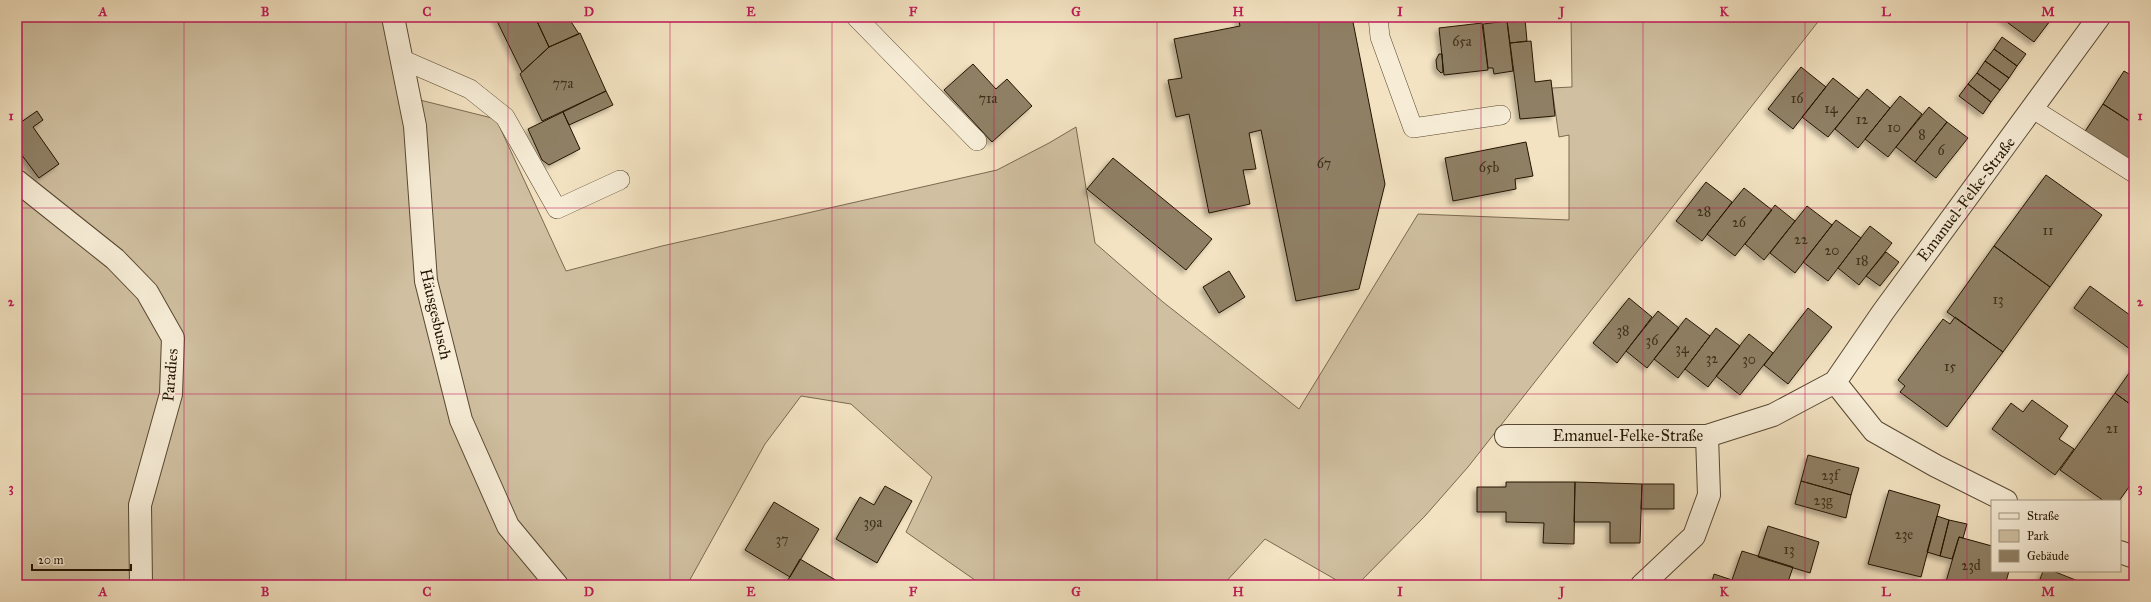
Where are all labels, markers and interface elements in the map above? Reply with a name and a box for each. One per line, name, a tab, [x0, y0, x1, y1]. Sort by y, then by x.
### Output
text: A	[98, 4, 108, 20]
text: B	[261, 4, 270, 20]
text: C	[423, 4, 432, 20]
text: D	[584, 4, 594, 20]
text: E	[746, 4, 756, 20]
text: F	[909, 4, 918, 20]
text: G	[1071, 4, 1081, 20]
text: H	[1232, 4, 1244, 20]
text: I	[1397, 4, 1403, 20]
text: J	[1557, 4, 1565, 20]
text: K	[1719, 4, 1729, 20]
text: L	[1881, 4, 1891, 20]
text: M	[2041, 4, 2055, 20]
house number: 65a	[1452, 33, 1472, 50]
house number: 77a	[553, 75, 574, 92]
house number: 71a	[979, 90, 998, 107]
house number: 16	[1791, 90, 1804, 107]
house number: 14	[1824, 100, 1839, 117]
text: 1	[8, 108, 14, 124]
text: 1	[2137, 108, 2143, 124]
house number: 12	[1856, 111, 1868, 128]
house number: 10	[1887, 119, 1901, 136]
house number: 8	[1918, 126, 1926, 143]
street label: Emanuel-Felke-Straße	[1913, 133, 2019, 265]
house number: 6	[1937, 142, 1945, 159]
house number: 67	[1317, 155, 1331, 172]
house number: 65b	[1479, 159, 1499, 176]
house number: 28	[1697, 203, 1711, 220]
house number: 26	[1732, 214, 1747, 231]
house number: 11	[2042, 222, 2054, 239]
house number: 22	[1794, 231, 1808, 248]
house number: 20	[1824, 242, 1840, 259]
house number: 18	[1856, 252, 1868, 269]
street label: Häusgesbusch	[415, 267, 456, 362]
house number: 13	[1992, 291, 2004, 308]
text: 2	[8, 294, 15, 310]
text: 2	[2137, 294, 2144, 310]
house number: 38	[1616, 322, 1630, 339]
house number: 36	[1646, 332, 1659, 349]
house number: 34	[1675, 340, 1690, 357]
street label: Paradies	[158, 347, 182, 402]
house number: 32	[1706, 350, 1718, 367]
house number: 30	[1742, 351, 1756, 368]
house number: 15	[1944, 358, 1956, 375]
house number: 21	[2106, 420, 2119, 437]
street label: Emanuel-Felke-Straße	[1553, 426, 1704, 445]
house number: 23f	[1821, 467, 1841, 484]
text: 3	[8, 480, 14, 496]
text: 3	[2137, 480, 2143, 496]
house number: 23g	[1813, 492, 1833, 509]
legend	[1991, 500, 2121, 572]
text: Straße	[2027, 509, 2059, 523]
house number: 39a	[863, 514, 883, 531]
house number: 23e	[1895, 526, 1913, 543]
text: Park	[2027, 529, 2049, 543]
house number: 37	[775, 531, 789, 548]
house number: 13	[1783, 541, 1795, 558]
scale bar	[32, 546, 131, 572]
text: Gebäude	[2027, 549, 2069, 563]
text: 20 m	[38, 553, 64, 567]
house number: 23d	[1961, 557, 1981, 574]
text: A	[98, 584, 108, 600]
text: B	[261, 584, 270, 600]
text: C	[423, 584, 432, 600]
text: D	[584, 584, 594, 600]
text: E	[746, 584, 756, 600]
text: F	[909, 584, 918, 600]
text: G	[1071, 584, 1081, 600]
text: H	[1232, 584, 1244, 600]
text: I	[1397, 584, 1403, 600]
text: J	[1557, 584, 1565, 600]
text: K	[1719, 584, 1729, 600]
text: L	[1881, 584, 1891, 600]
text: M	[2041, 584, 2055, 600]

